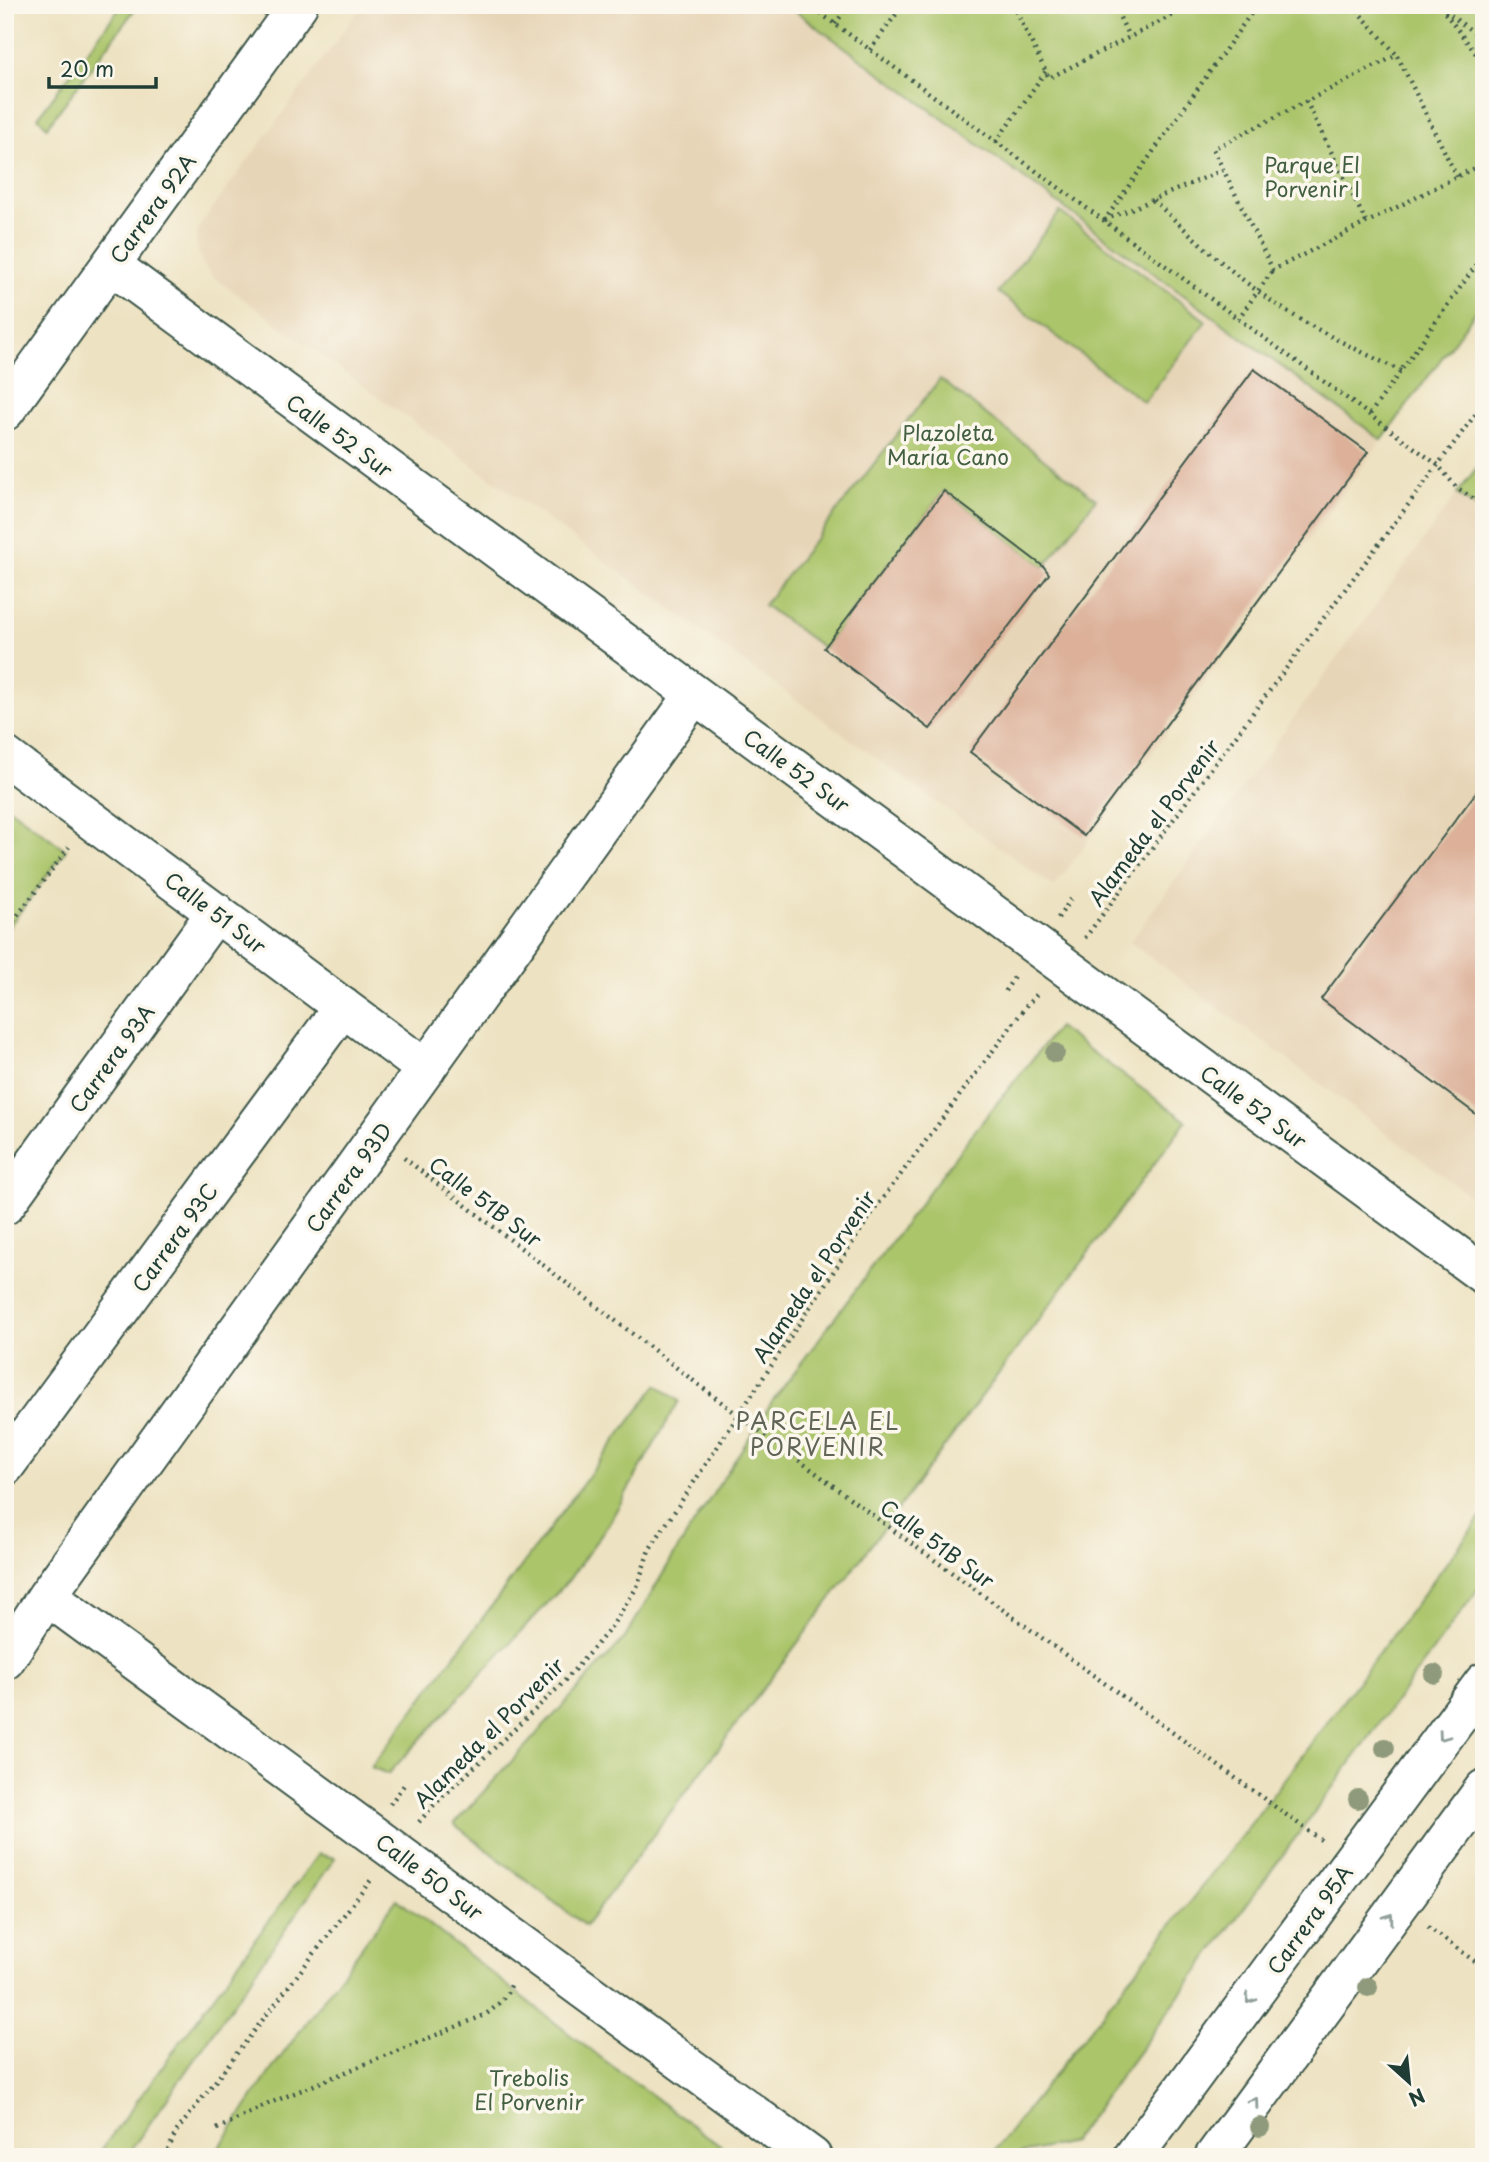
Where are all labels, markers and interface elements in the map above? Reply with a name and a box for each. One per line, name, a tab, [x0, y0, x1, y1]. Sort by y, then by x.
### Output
scale bar	[49, 46, 156, 90]
text: 20 m	[60, 52, 114, 84]
street label: Carrera 92A	[101, 146, 203, 270]
park label: Parque El Porvenir I	[1264, 148, 1360, 204]
street label: Calle 52 Sur	[280, 385, 400, 485]
park label: Plazoleta María Cano	[887, 416, 1009, 472]
street label: Calle 52 Sur	[737, 720, 857, 820]
street label: Alameda el Porvenir	[1079, 731, 1227, 912]
street label: Calle 51 Sur	[159, 863, 274, 961]
street label: Carrera 93A	[61, 997, 161, 1119]
street label: Calle 52 Sur	[1194, 1056, 1314, 1156]
street label: Carrera 93D	[297, 1115, 399, 1239]
street label: Calle 51B Sur	[423, 1148, 549, 1254]
street label: Carrera 93C	[123, 1176, 225, 1298]
street label: Alameda el Porvenir	[743, 1183, 883, 1369]
district label: PARCELA EL PORVENIR	[736, 1403, 900, 1464]
street label: Calle 51B Sur	[874, 1491, 1002, 1596]
street label: Alameda el Porvenir	[405, 1649, 571, 1815]
one-way arrow	[1439, 1729, 1452, 1741]
street label: Calle 50 Sur	[370, 1825, 491, 1927]
street label: Carrera 95A	[1258, 1858, 1360, 1980]
one-way arrow	[1381, 1913, 1393, 1926]
one-way arrow	[1246, 1991, 1258, 2003]
north arrow	[1374, 2046, 1444, 2116]
park label: Trebolis El Porvenir	[474, 2061, 584, 2117]
text: N	[1404, 2082, 1430, 2114]
one-way arrow	[1246, 2097, 1259, 2110]

